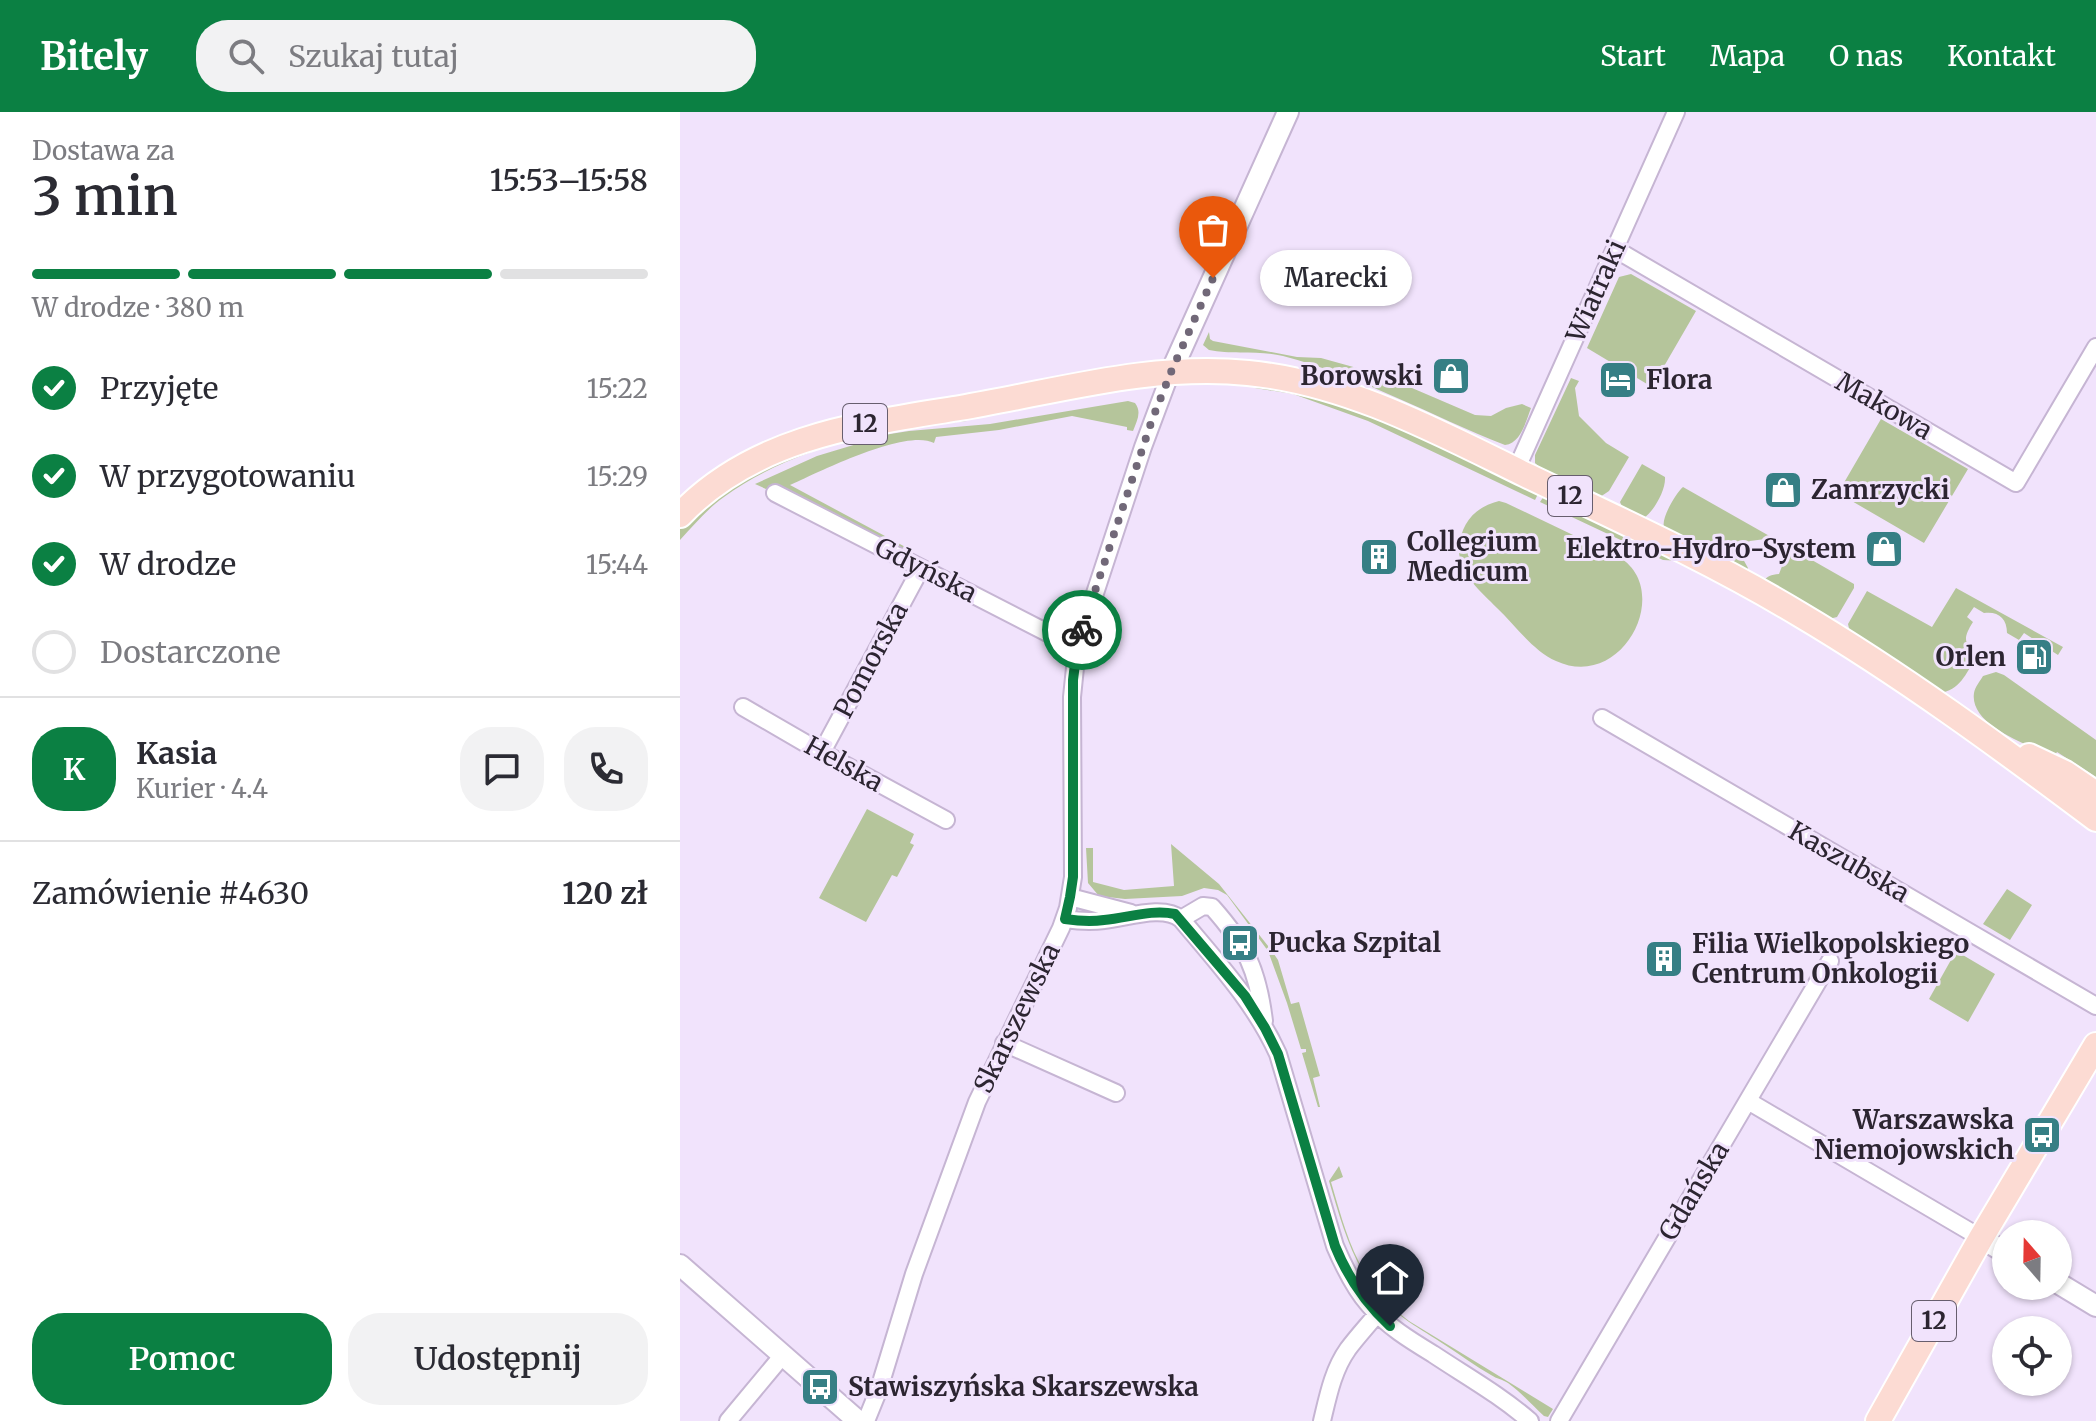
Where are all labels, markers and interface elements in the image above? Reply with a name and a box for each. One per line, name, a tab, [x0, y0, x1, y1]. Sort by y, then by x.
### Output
search box	[196, 20, 756, 92]
text: Bitely	[40, 33, 148, 80]
icon: search	[224, 34, 268, 78]
text: Szukaj tutaj	[288, 37, 459, 75]
text: Start	[1600, 38, 1666, 74]
text: Mapa	[1710, 38, 1785, 74]
text: O nas	[1829, 38, 1903, 74]
text: Kontakt	[1947, 38, 2056, 74]
text: Dostawa za	[32, 134, 175, 167]
text: 15:53–15:58	[490, 161, 648, 199]
text: 3 min	[32, 164, 178, 229]
pin	[1179, 196, 1247, 278]
icon: bag	[1191, 208, 1235, 252]
street label: Wiatraki	[1558, 234, 1633, 348]
callout: Marecki	[1261, 250, 1413, 306]
text: Marecki	[1284, 261, 1388, 294]
text: W drodze · 380 m	[32, 291, 244, 324]
shop icon: Borowski	[1430, 355, 1472, 397]
place label: Borowski	[1300, 359, 1423, 392]
hotel icon: Flora	[1597, 359, 1639, 401]
place label: Flora	[1646, 363, 1712, 396]
street label: Makowa	[1830, 365, 1939, 447]
icon: check	[32, 366, 76, 410]
text: Przyjęte	[100, 369, 218, 407]
text: 15:22	[587, 372, 648, 405]
road number: 12	[843, 404, 887, 444]
icon: check	[32, 454, 76, 498]
text: W przygotowaniu	[100, 457, 356, 495]
text: 15:29	[587, 460, 648, 493]
shop icon: Zamrzycki	[1762, 469, 1804, 511]
place label: Zamrzycki	[1811, 473, 1950, 506]
road number: 12	[1548, 476, 1592, 516]
place label: Collegium Medicum	[1407, 525, 1538, 588]
shop icon: Elektro-Hydro-System	[1863, 528, 1905, 570]
street label: Gdyńska	[870, 530, 983, 609]
place label: Elektro-Hydro-System	[1566, 532, 1856, 565]
building icon: Collegium Medicum	[1358, 536, 1400, 578]
icon: check	[32, 542, 76, 586]
text: W drodze	[100, 545, 236, 583]
text: 15:44	[586, 548, 648, 581]
courier	[1042, 590, 1122, 670]
street label: Pomorska	[826, 596, 915, 723]
icon: bike	[1060, 608, 1104, 652]
text: Dostarczone	[100, 633, 281, 671]
fuel station icon: Orlen	[2013, 636, 2055, 678]
place label: Orlen	[1935, 640, 2006, 673]
button: chat	[460, 727, 544, 811]
button: phone	[564, 727, 648, 811]
street label: Helska	[799, 729, 889, 799]
text: Kasia	[136, 734, 217, 772]
text: K	[63, 750, 85, 788]
text: Kurier · 4.4	[136, 772, 268, 805]
street label: Kaszubska	[1783, 814, 1916, 909]
text: Zamówienie #4630	[32, 874, 309, 912]
text: 120 zł	[562, 874, 648, 912]
bus stop icon: Pucka Szpital	[1219, 922, 1261, 964]
place label: Pucka Szpital	[1268, 926, 1441, 959]
place label: Filia Wielkopolskiego Centrum Onkologii	[1692, 927, 1969, 990]
street label: Skarszewska	[966, 937, 1067, 1098]
building icon: Filia Wielkopolskiego Centrum Onkologii	[1643, 938, 1685, 980]
place label: Warszawska Niemojowskich	[1814, 1103, 2014, 1166]
bus stop icon: Warszawska Niemojowskich	[2021, 1114, 2063, 1156]
street label: Gdańska	[1651, 1135, 1736, 1246]
north arrow	[1992, 1220, 2072, 1300]
map controls	[1992, 1220, 2072, 1396]
pin	[1356, 1244, 1424, 1326]
icon: home	[1368, 1256, 1412, 1300]
road number: 12	[1912, 1301, 1956, 1341]
button: Pomoc	[32, 1313, 332, 1405]
button: Udostępnij	[348, 1313, 648, 1405]
button: locate	[1992, 1316, 2072, 1396]
bus stop icon: Stawiszyńska Skarszewska	[799, 1366, 841, 1408]
place label: Stawiszyńska Skarszewska	[848, 1370, 1199, 1403]

